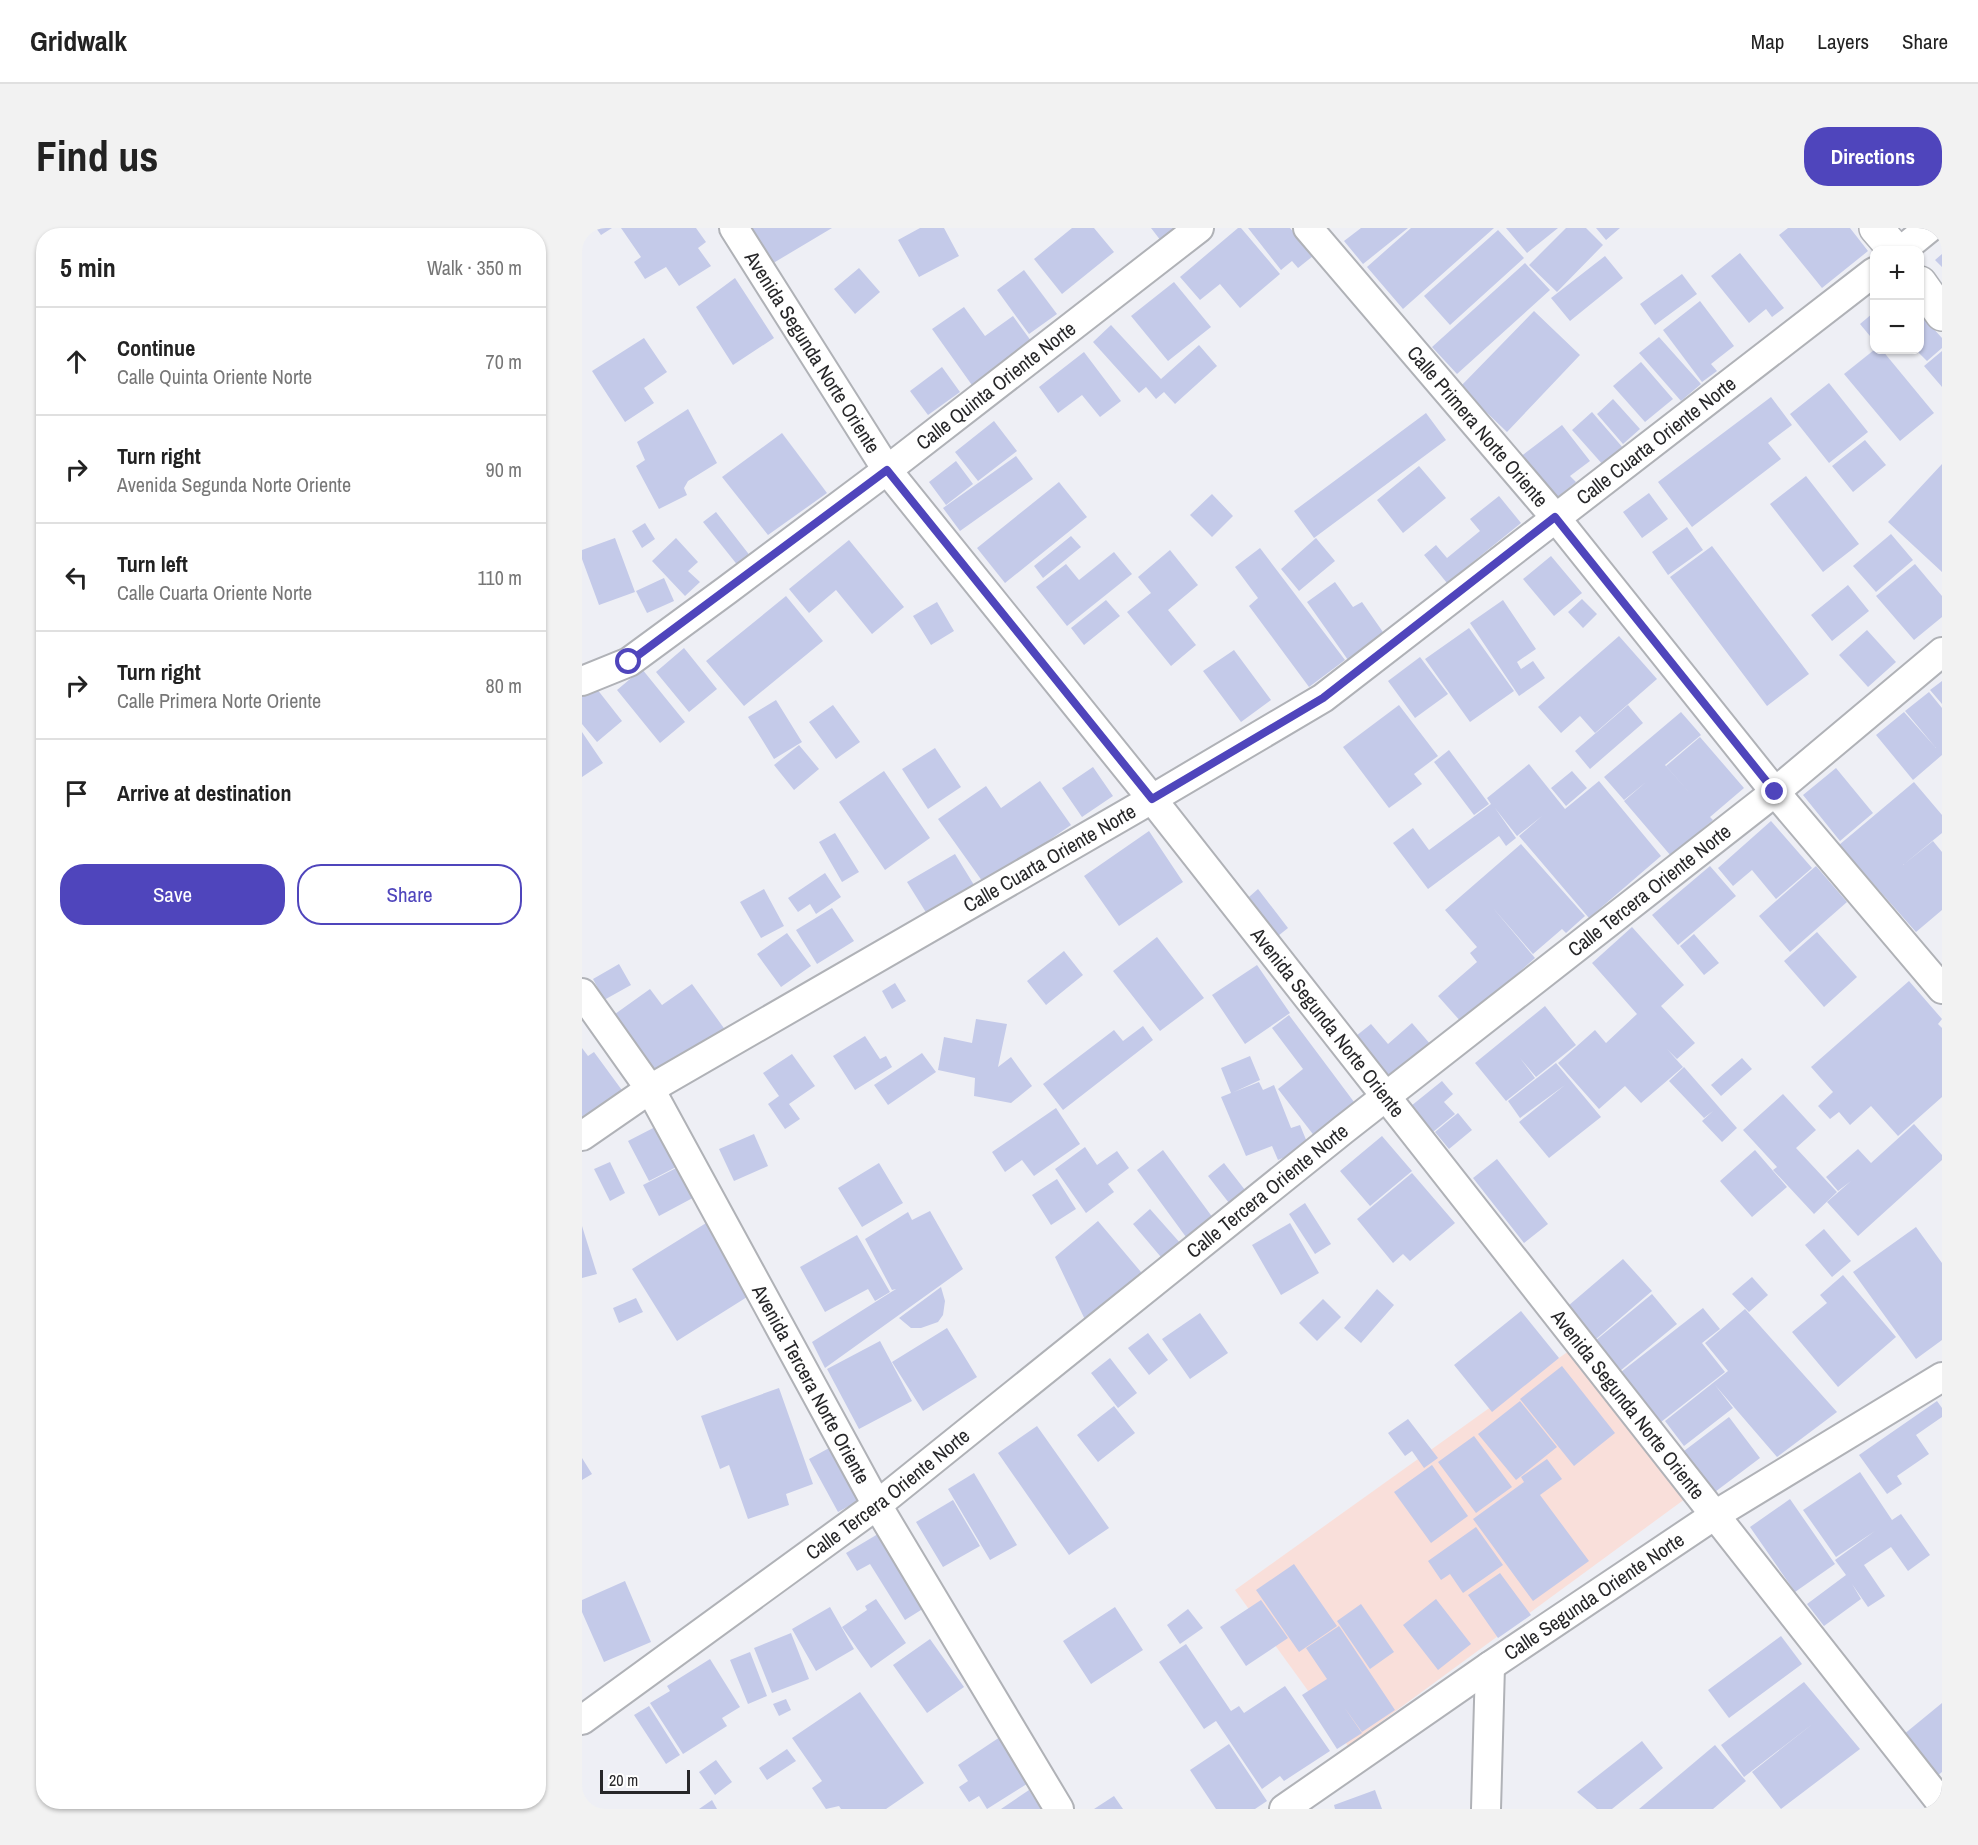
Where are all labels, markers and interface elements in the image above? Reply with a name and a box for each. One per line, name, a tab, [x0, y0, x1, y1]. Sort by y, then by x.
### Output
text: Gridwalk	[30, 22, 127, 60]
text: Map	[1751, 27, 1784, 56]
text: Layers	[1817, 27, 1869, 56]
text: Share	[1902, 27, 1948, 56]
button: Directions	[1804, 127, 1942, 186]
text: Find us	[36, 128, 158, 184]
street label: Avenida Segunda Norte Oriente	[738, 245, 887, 458]
map controls	[1870, 246, 1924, 354]
button: +	[1870, 246, 1924, 300]
text: 5 min	[60, 250, 116, 285]
text: Walk · 350 m	[427, 254, 522, 281]
button: −	[1870, 300, 1924, 354]
street label: Calle Quinta Oriente Norte	[910, 315, 1081, 456]
text: Continue	[117, 333, 195, 363]
street label: Calle Primera Norte Oriente	[1401, 340, 1555, 513]
icon: ahead	[60, 345, 93, 378]
text: 70 m	[486, 348, 522, 375]
text: Calle Quinta Oriente Norte	[117, 363, 312, 390]
street label: Calle Cuarta Oriente Norte	[1570, 370, 1741, 510]
text: Turn right	[117, 441, 201, 471]
icon: right	[60, 453, 93, 486]
text: 90 m	[486, 456, 522, 483]
text: Avenida Segunda Norte Oriente	[117, 471, 351, 498]
text: Turn left	[117, 549, 188, 579]
icon: left	[60, 561, 93, 594]
text: 110 m	[478, 564, 522, 591]
text: Calle Cuarta Oriente Norte	[117, 579, 312, 606]
route start	[615, 648, 641, 674]
text: Turn right	[117, 657, 201, 687]
icon: right	[60, 669, 93, 702]
text: 80 m	[486, 672, 522, 699]
text: Calle Primera Norte Oriente	[117, 687, 321, 714]
icon: arrive	[60, 777, 93, 810]
text: Arrive at destination	[117, 778, 291, 808]
route end	[1761, 778, 1787, 804]
street label: Calle Cuarta Oriente Norte	[958, 797, 1140, 918]
street label: Calle Tercera Oriente Norte	[1562, 818, 1736, 962]
button: Save	[60, 864, 285, 925]
button: Share	[297, 864, 522, 925]
street label: Avenida Segunda Norte Oriente	[1244, 921, 1411, 1123]
street label: Calle Tercera Oriente Norte	[1180, 1117, 1353, 1264]
street label: Avenida Tercera Norte Oriente	[746, 1279, 877, 1488]
street label: Avenida Segunda Norte Oriente	[1545, 1303, 1711, 1505]
street label: Calle Tercera Oriente Norte	[800, 1422, 975, 1566]
street label: Calle Segunda Oriente Norte	[1498, 1526, 1689, 1666]
scale bar	[600, 1767, 690, 1794]
text: 20 m	[609, 1769, 638, 1791]

